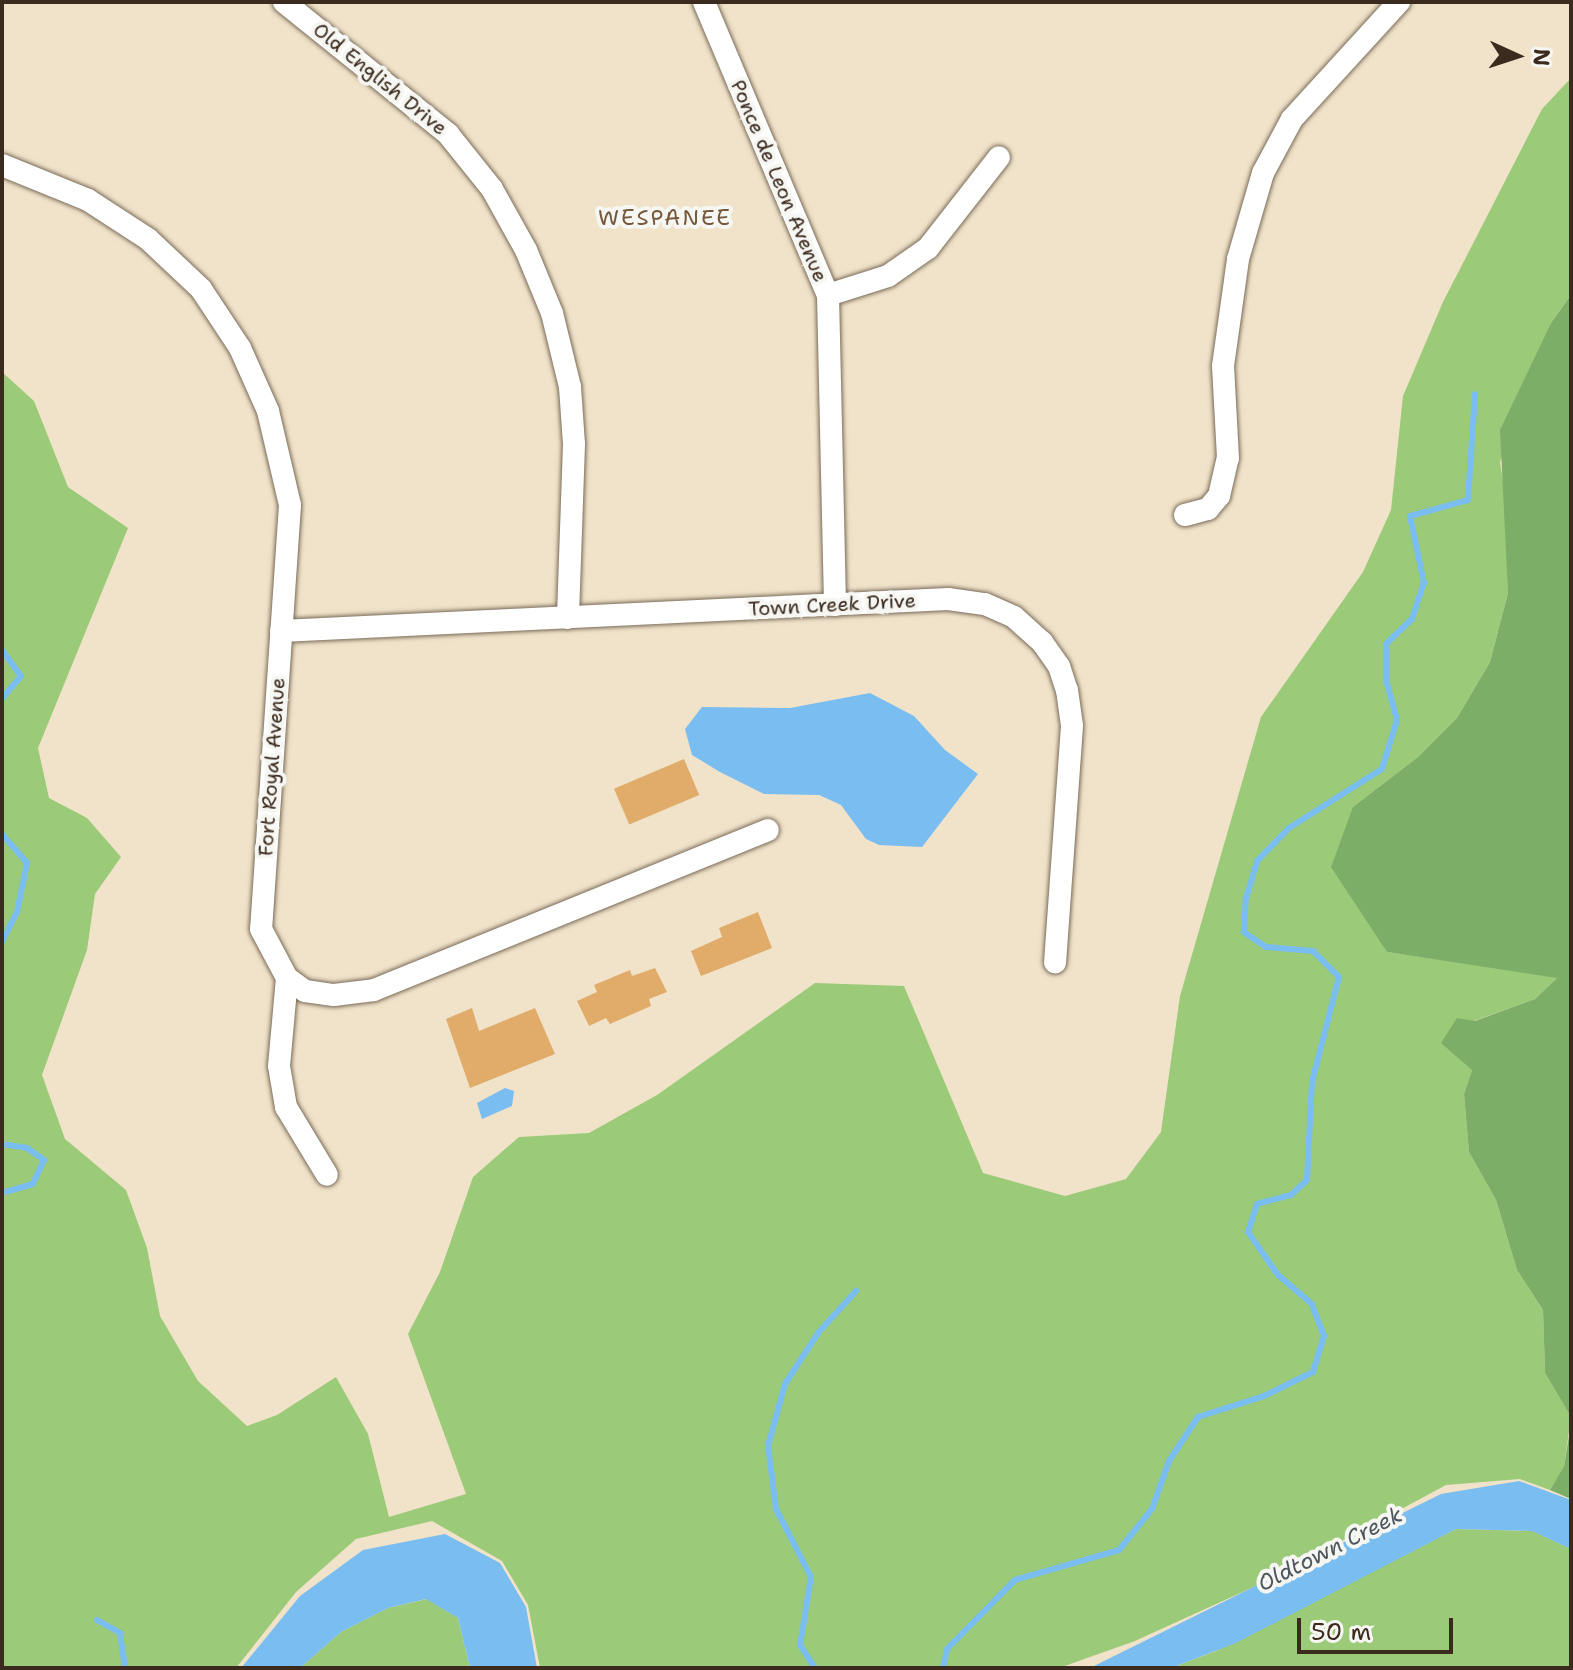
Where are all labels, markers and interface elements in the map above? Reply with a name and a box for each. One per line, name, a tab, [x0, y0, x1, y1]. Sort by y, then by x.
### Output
north arrow	[1477, 16, 1557, 96]
street label: Old English Drive	[308, 18, 452, 140]
text: N	[1527, 48, 1556, 67]
street label: Ponce de Leon Avenue	[726, 76, 832, 286]
district label: WESPANEE	[598, 205, 732, 231]
street label: Town Creek Drive	[748, 589, 916, 621]
street label: Fort Royal Avenue	[254, 677, 290, 857]
water label: Oldtown Creek	[1253, 1501, 1407, 1597]
scale bar	[1301, 1602, 1457, 1652]
text: 50 m	[1311, 1616, 1371, 1648]

